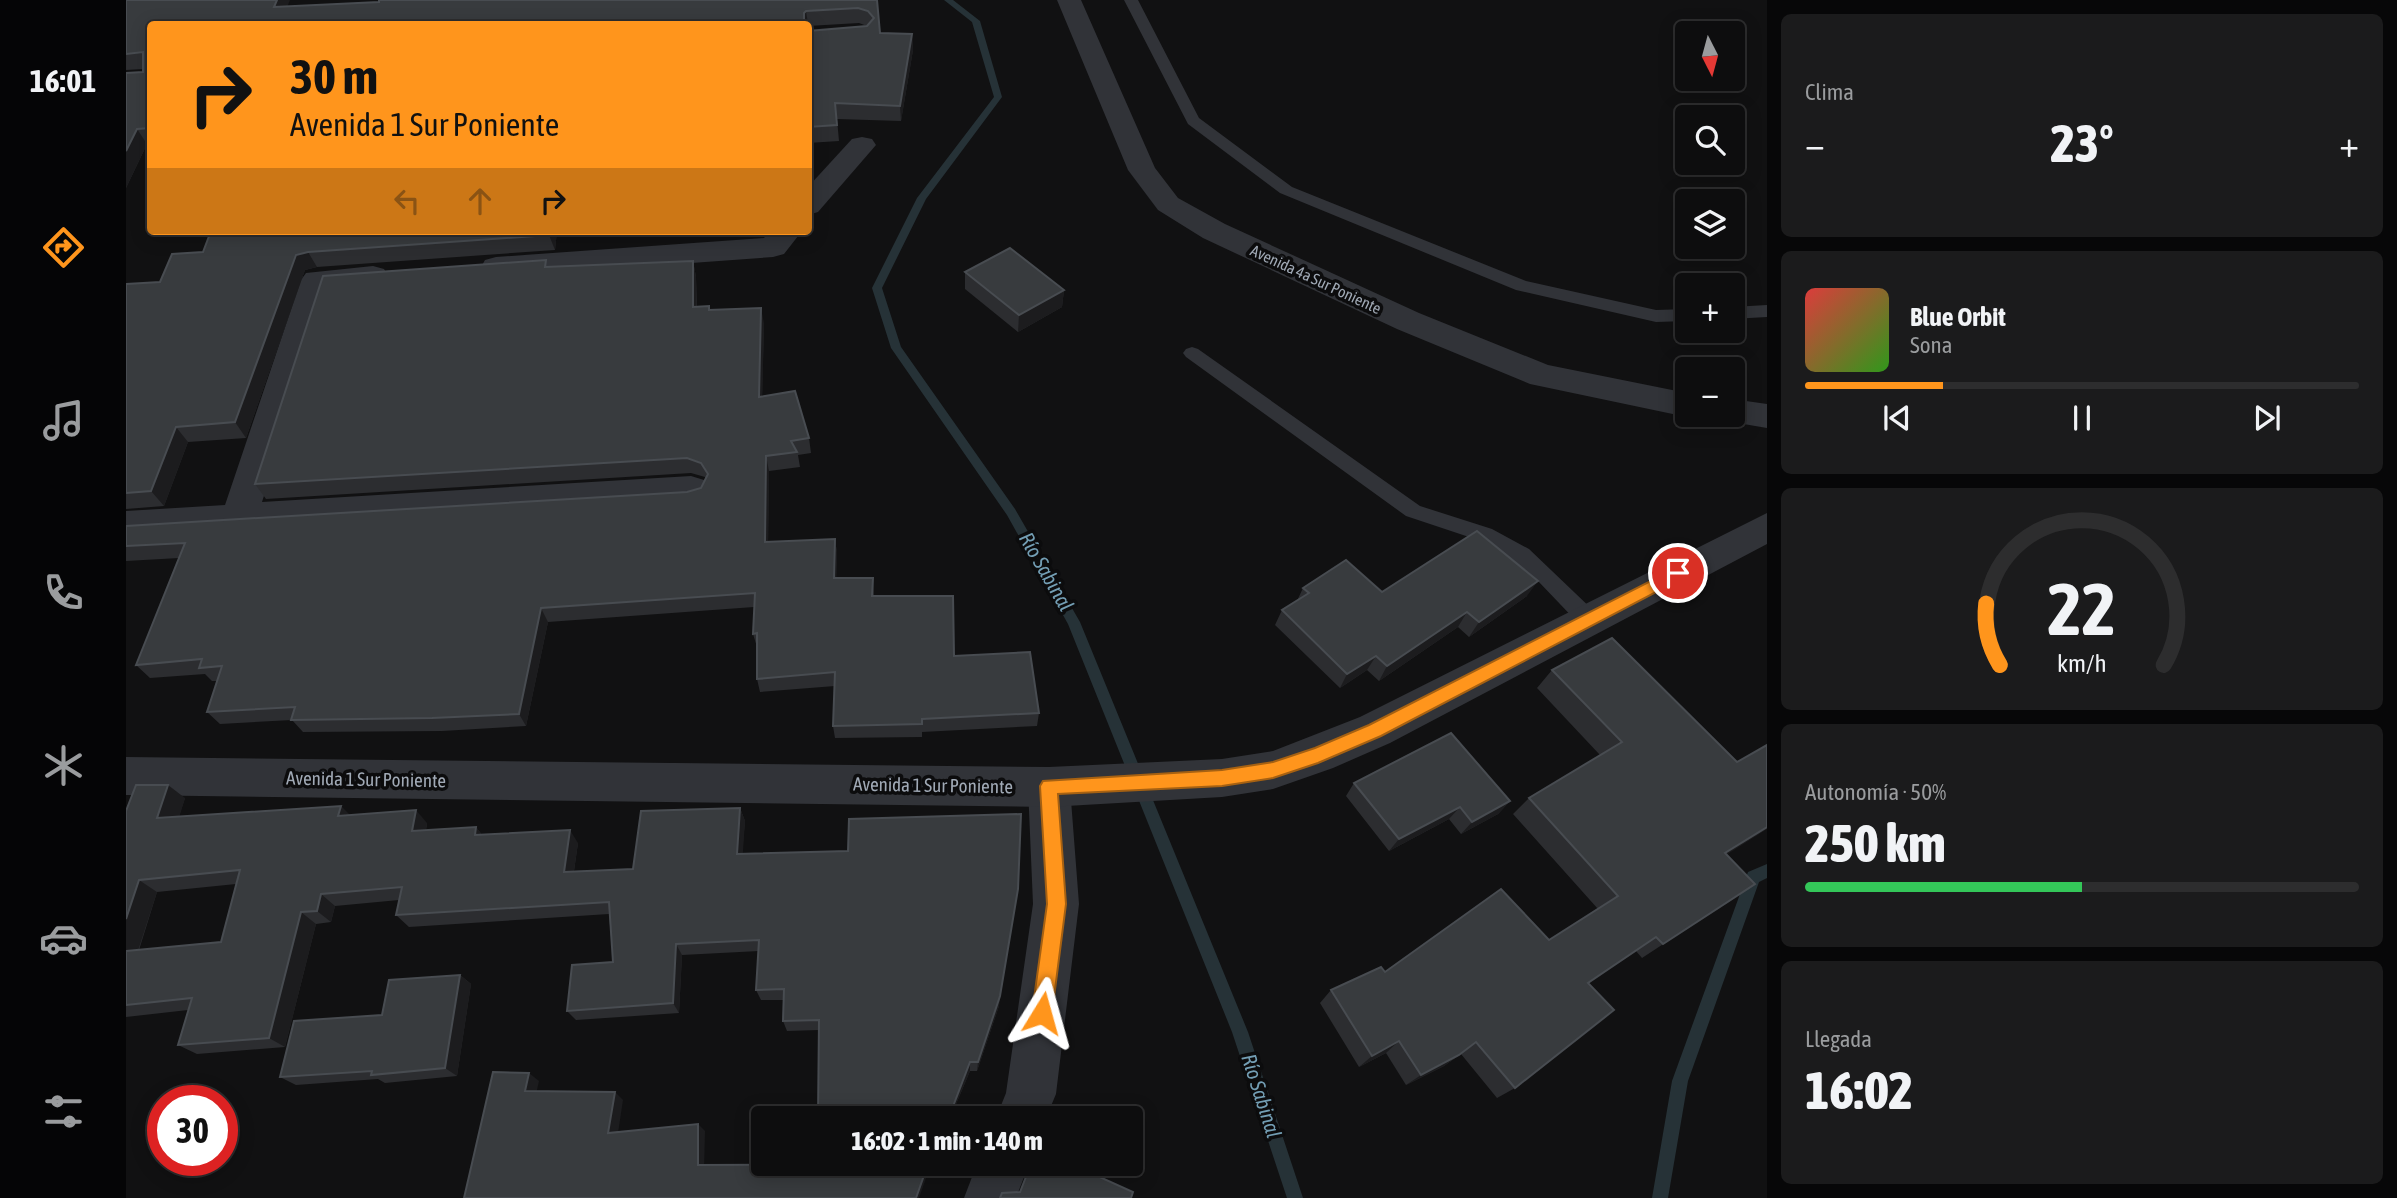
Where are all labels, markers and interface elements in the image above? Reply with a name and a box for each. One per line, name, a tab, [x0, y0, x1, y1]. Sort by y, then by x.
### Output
north arrow	[1675, 21, 1745, 91]
map controls	[1675, 21, 1745, 427]
text: 30 m	[290, 48, 378, 104]
icon: right	[175, 49, 266, 140]
text: 16:01	[30, 62, 96, 99]
text: Clima	[1805, 79, 1854, 105]
button: search	[1675, 105, 1745, 175]
text: Avenida 1 Sur Poniente	[290, 106, 559, 143]
text: 23°	[2050, 113, 2114, 173]
text: −	[1805, 122, 1825, 165]
text: +	[2339, 122, 2359, 165]
icon: left	[388, 182, 426, 220]
icon: ahead	[461, 182, 499, 220]
icon: right	[534, 182, 572, 220]
button: layers	[1675, 189, 1745, 259]
icon: directions	[39, 223, 88, 272]
street label: Avenida 4a Sur Poniente	[1248, 241, 1384, 317]
button: +	[1675, 273, 1745, 343]
text: Blue Orbit	[1910, 302, 2006, 332]
text: Sona	[1910, 332, 1952, 358]
button: −	[1675, 357, 1745, 427]
icon: music	[39, 396, 88, 445]
icon: previous	[1878, 399, 1916, 437]
icon: pause	[2063, 399, 2101, 437]
icon: next	[2248, 399, 2286, 437]
water label: Río Sabinal	[1015, 528, 1079, 615]
pin	[1648, 543, 1708, 603]
icon: arrive	[1659, 554, 1697, 592]
text: 22	[2048, 567, 2116, 650]
icon: phone	[39, 568, 88, 617]
text: km/h	[2057, 649, 2107, 677]
icon: climate	[39, 741, 88, 790]
street label: Avenida 1 Sur Poniente	[286, 767, 446, 791]
street label: Avenida 1 Sur Poniente	[853, 773, 1013, 797]
text: Autonomía · 50%	[1805, 779, 1946, 805]
text: 250 km	[1805, 813, 1946, 873]
icon: car	[39, 914, 88, 963]
position arrow	[1005, 976, 1079, 1050]
text: Llegada	[1805, 1026, 1872, 1052]
water label: Río Sabinal	[1237, 1051, 1287, 1141]
text: 16:02	[1805, 1060, 1913, 1120]
speed limit sign: 30	[147, 1085, 238, 1176]
icon: filters	[39, 1087, 88, 1136]
text: 16:02 · 1 min · 140 m	[851, 1126, 1043, 1156]

